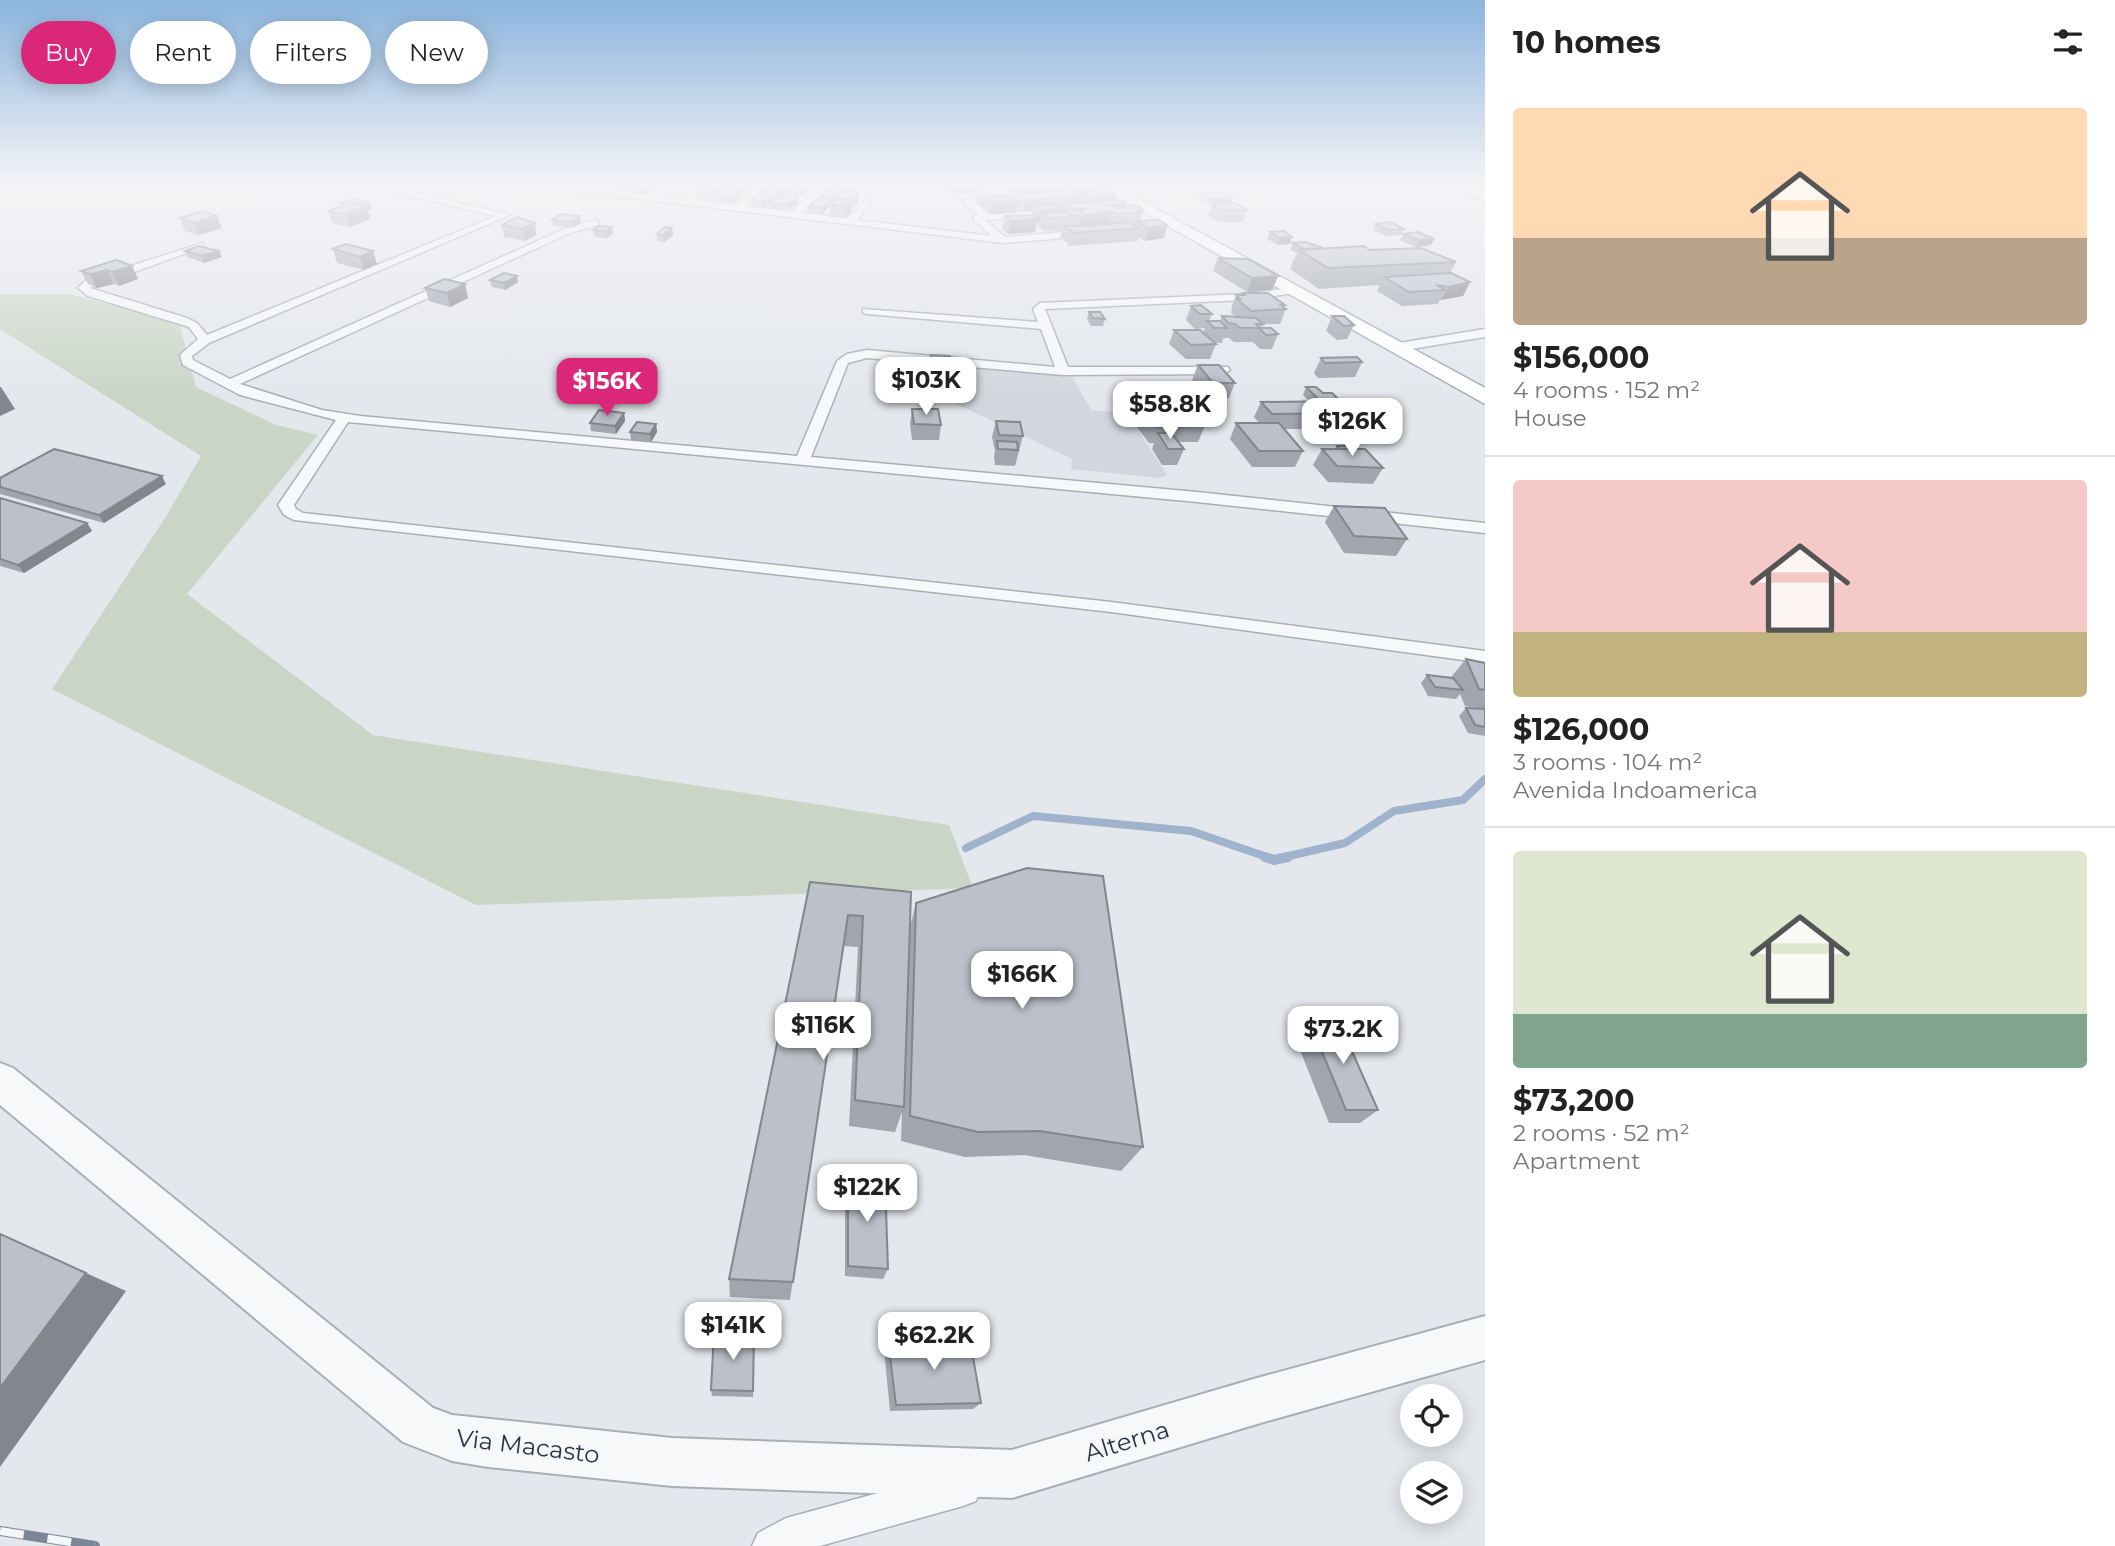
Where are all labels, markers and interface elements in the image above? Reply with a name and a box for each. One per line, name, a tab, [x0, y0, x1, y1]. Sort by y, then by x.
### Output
chip: Buy	[21, 21, 116, 84]
chip: Rent	[130, 21, 236, 84]
chip: Filters	[250, 21, 371, 84]
chip: New	[385, 21, 488, 84]
icon: filters	[2049, 23, 2087, 61]
text: 10 homes	[1513, 24, 1661, 61]
icon: home	[1737, 153, 1863, 279]
text: $156,000	[1513, 339, 1649, 376]
pin: $156K	[558, 358, 656, 418]
pin: $103K	[877, 358, 975, 417]
text: $103K	[891, 366, 961, 394]
text: $156K	[573, 367, 641, 395]
text: 4 rooms · 152 m²	[1513, 376, 1700, 404]
pin: $58.8K	[1113, 382, 1227, 441]
text: $58.8K	[1129, 390, 1211, 418]
pin: $126K	[1303, 398, 1401, 458]
text: House	[1513, 404, 1587, 432]
text: $126K	[1318, 407, 1386, 435]
icon: home	[1737, 525, 1863, 651]
text: $126,000	[1513, 711, 1649, 748]
text: 3 rooms · 104 m²	[1513, 748, 1702, 776]
text: Avenida Indoamerica	[1513, 776, 1758, 804]
icon: home	[1737, 896, 1863, 1022]
pin: $166K	[973, 951, 1071, 1011]
text: $166K	[987, 960, 1057, 988]
pin: $116K	[774, 1002, 872, 1062]
pin: $73.2K	[1286, 1006, 1400, 1066]
text: $116K	[791, 1011, 855, 1039]
text: $73.2K	[1303, 1015, 1383, 1043]
text: $73,200	[1513, 1082, 1635, 1119]
text: 2 rooms · 52 m²	[1513, 1119, 1690, 1147]
text: Apartment	[1513, 1147, 1641, 1175]
pin: $122K	[818, 1164, 916, 1224]
text: $122K	[833, 1173, 901, 1201]
pin: $141K	[684, 1302, 782, 1362]
text: $141K	[701, 1311, 765, 1339]
pin: $62.2K	[877, 1312, 991, 1372]
text: $62.2K	[894, 1321, 974, 1349]
map controls	[1400, 1384, 1463, 1524]
button: locate	[1400, 1384, 1463, 1447]
street label: Alterna	[1081, 1414, 1173, 1468]
street label: Via Macasto	[455, 1423, 601, 1469]
button: layers	[1400, 1461, 1463, 1524]

